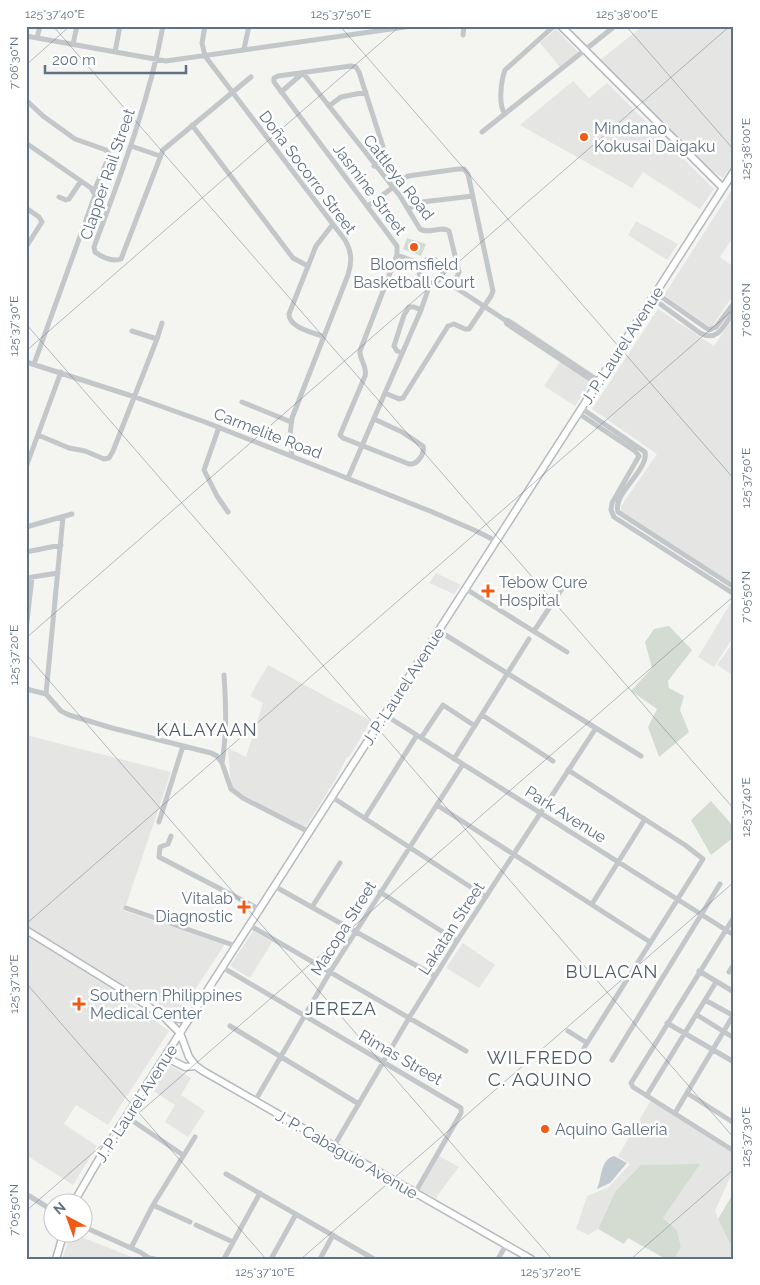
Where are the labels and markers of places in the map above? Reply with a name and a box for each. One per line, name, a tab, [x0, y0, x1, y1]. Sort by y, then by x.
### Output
place label: Mindanao Kokusai Daigaku	[594, 119, 716, 156]
marker: Mindanao Kokusai Daigaku	[578, 131, 590, 143]
marker: Bloomsfield Basketball Court	[408, 241, 420, 253]
place label: Bloomsfield Basketball Court	[353, 255, 475, 292]
place label: Tebow Cure Hospital	[499, 573, 587, 610]
marker: Tebow Cure Hospital	[481, 584, 495, 598]
place label: Vitalab Diagnostic	[155, 889, 233, 926]
marker: Vitalab Diagnostic	[237, 900, 251, 914]
place label: Southern Philippines Medical Center	[90, 986, 242, 1023]
marker: Southern Philippines Medical Center	[72, 997, 86, 1011]
place label: Aquino Galleria	[555, 1120, 667, 1139]
marker: Aquino Galleria	[539, 1123, 551, 1135]

